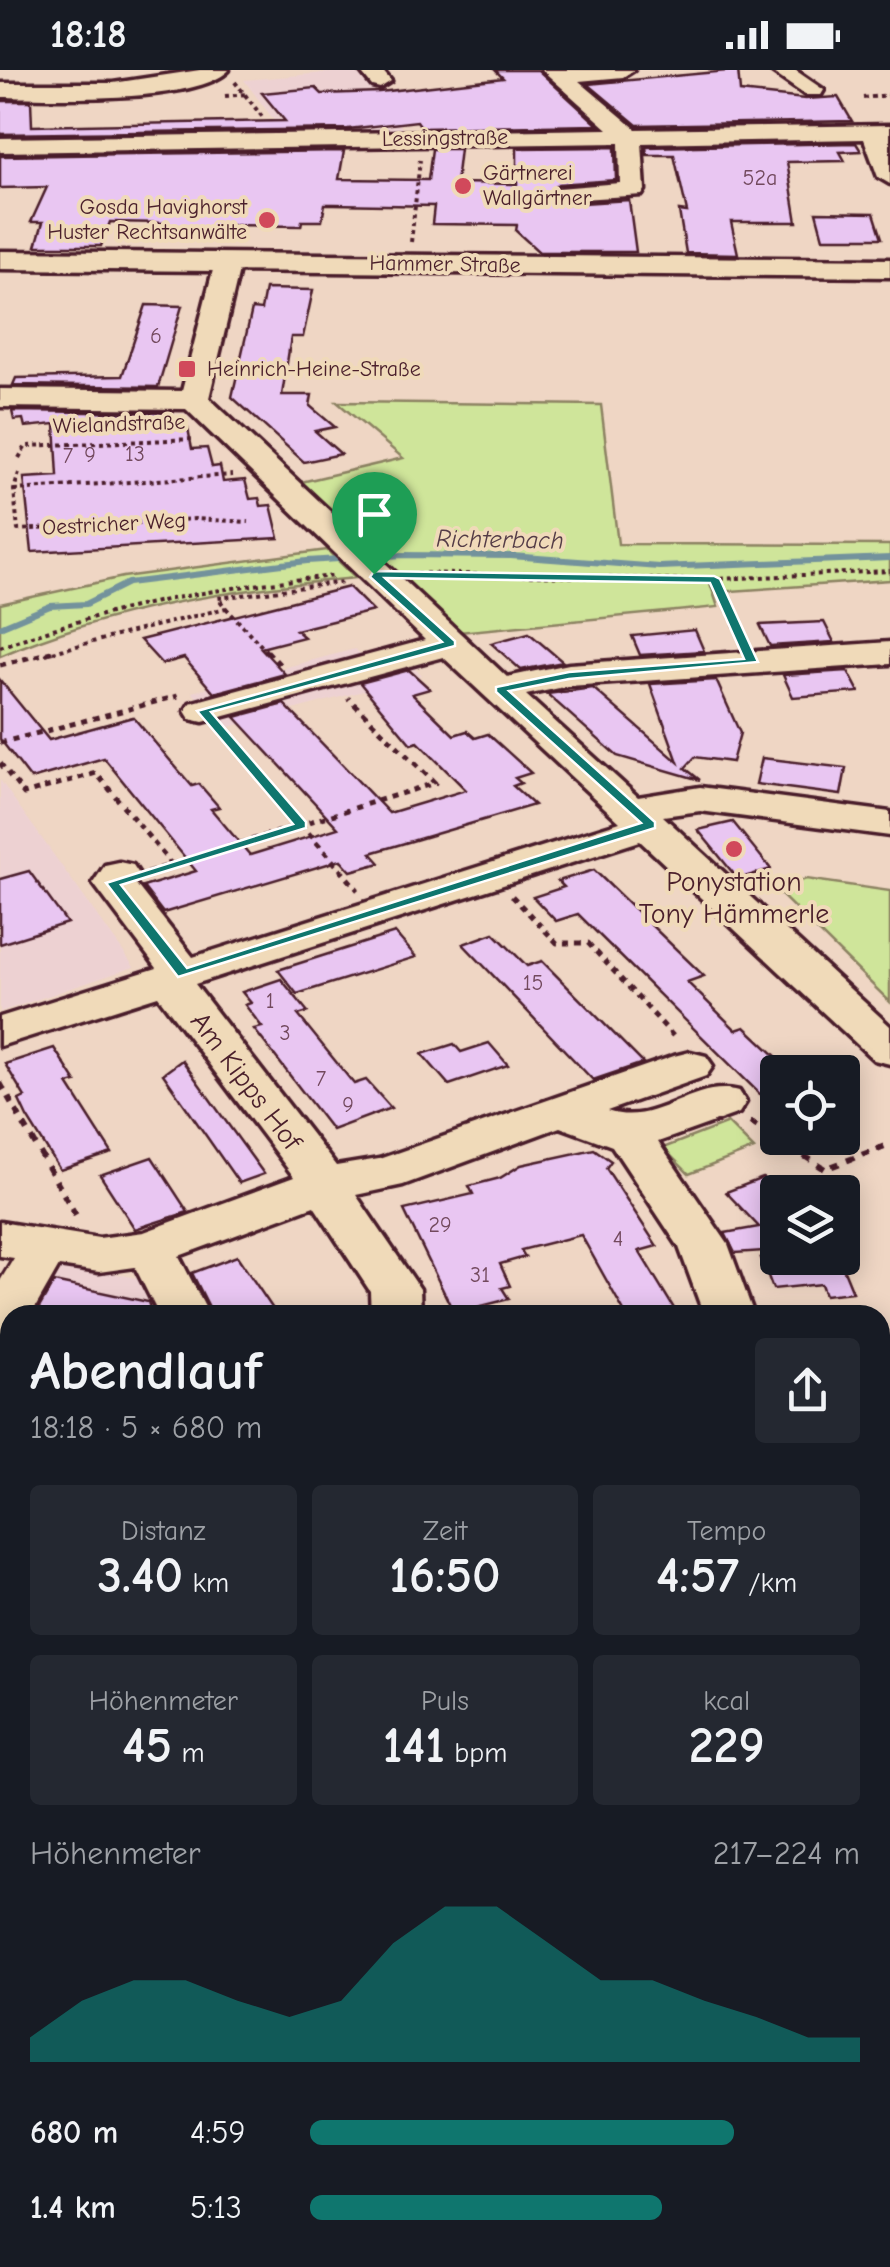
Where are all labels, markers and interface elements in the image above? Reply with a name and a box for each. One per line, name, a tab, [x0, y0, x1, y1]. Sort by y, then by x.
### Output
text: 18:18	[50, 13, 127, 57]
street label: Lessingstraße	[382, 124, 508, 152]
place label: Gärtnerei Wallgärtner	[483, 160, 592, 211]
house number: 52a	[743, 165, 777, 191]
marker: Gärtnerei Wallgärtner	[452, 175, 474, 197]
place label: Gosda Havighorst Huster Rechtsanwälte	[47, 194, 248, 245]
marker: Gosda Havighorst Huster Rechtsanwälte	[256, 209, 278, 231]
street label: Hammer Straße	[369, 250, 521, 278]
house number: 6	[150, 323, 162, 349]
place label: Heinrich-Heine-Straße	[207, 356, 421, 382]
marker: Heinrich-Heine-Straße	[176, 358, 198, 380]
street label: Wielandstraße	[52, 409, 186, 439]
house number: 13	[125, 441, 145, 467]
house number: 9	[84, 442, 96, 468]
house number: 7	[63, 443, 74, 469]
pin	[332, 472, 417, 575]
icon: arrive	[347, 487, 402, 542]
street label: Oestricher Weg	[41, 507, 187, 541]
water label: Richterbach	[436, 523, 564, 555]
marker: Ponystation Tony Hämmerle	[723, 838, 745, 860]
place label: Ponystation Tony Hämmerle	[639, 866, 829, 930]
house number: 15	[523, 970, 543, 996]
house number: 1	[266, 988, 274, 1014]
street label: Am Kipps Hof	[184, 1006, 309, 1158]
house number: 3	[279, 1020, 291, 1046]
map controls	[760, 1055, 860, 1275]
button: locate	[760, 1055, 860, 1155]
house number: 7	[316, 1066, 327, 1092]
house number: 9	[342, 1092, 354, 1118]
button: layers	[760, 1175, 860, 1275]
house number: 29	[428, 1212, 452, 1238]
house number: 4	[613, 1226, 623, 1252]
house number: 31	[470, 1262, 490, 1288]
button: share	[755, 1338, 860, 1443]
text: Abendlauf	[30, 1339, 262, 1403]
text: 18:18 · 5 × 680 m	[30, 1409, 262, 1446]
text: Distanz	[121, 1515, 206, 1547]
text: Zeit	[423, 1515, 467, 1547]
text: Tempo	[687, 1515, 766, 1547]
text: 3.40	[97, 1547, 183, 1605]
text: 16:50	[389, 1547, 501, 1605]
text: 4:57	[656, 1547, 739, 1605]
text: km	[183, 1567, 229, 1599]
text: /km	[739, 1567, 797, 1599]
text: Höhenmeter	[89, 1685, 238, 1717]
text: Puls	[421, 1685, 469, 1717]
text: kcal	[703, 1685, 750, 1717]
text: 45	[122, 1717, 172, 1775]
text: 141	[383, 1717, 445, 1775]
text: 229	[689, 1717, 765, 1775]
text: m	[172, 1737, 205, 1769]
text: bpm	[445, 1737, 507, 1769]
text: Höhenmeter	[30, 1835, 200, 1872]
text: 217–224 m	[713, 1835, 860, 1872]
text: 680 m	[30, 2114, 118, 2151]
text: 4:59	[190, 2114, 246, 2151]
text: 1.4 km	[30, 2189, 116, 2226]
text: 5:13	[190, 2189, 242, 2226]

